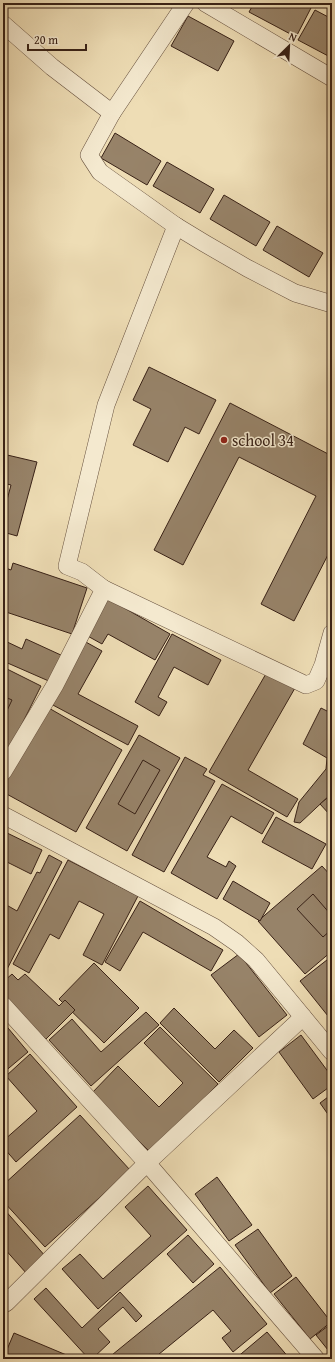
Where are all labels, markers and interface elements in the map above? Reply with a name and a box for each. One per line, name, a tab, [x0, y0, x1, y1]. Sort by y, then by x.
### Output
scale bar	[28, 26, 86, 52]
north arrow	[269, 26, 309, 66]
text: N	[286, 28, 300, 46]
text: 20 m	[34, 31, 58, 48]
place label: school 34	[232, 428, 294, 452]
marker: school 34	[219, 435, 229, 445]

